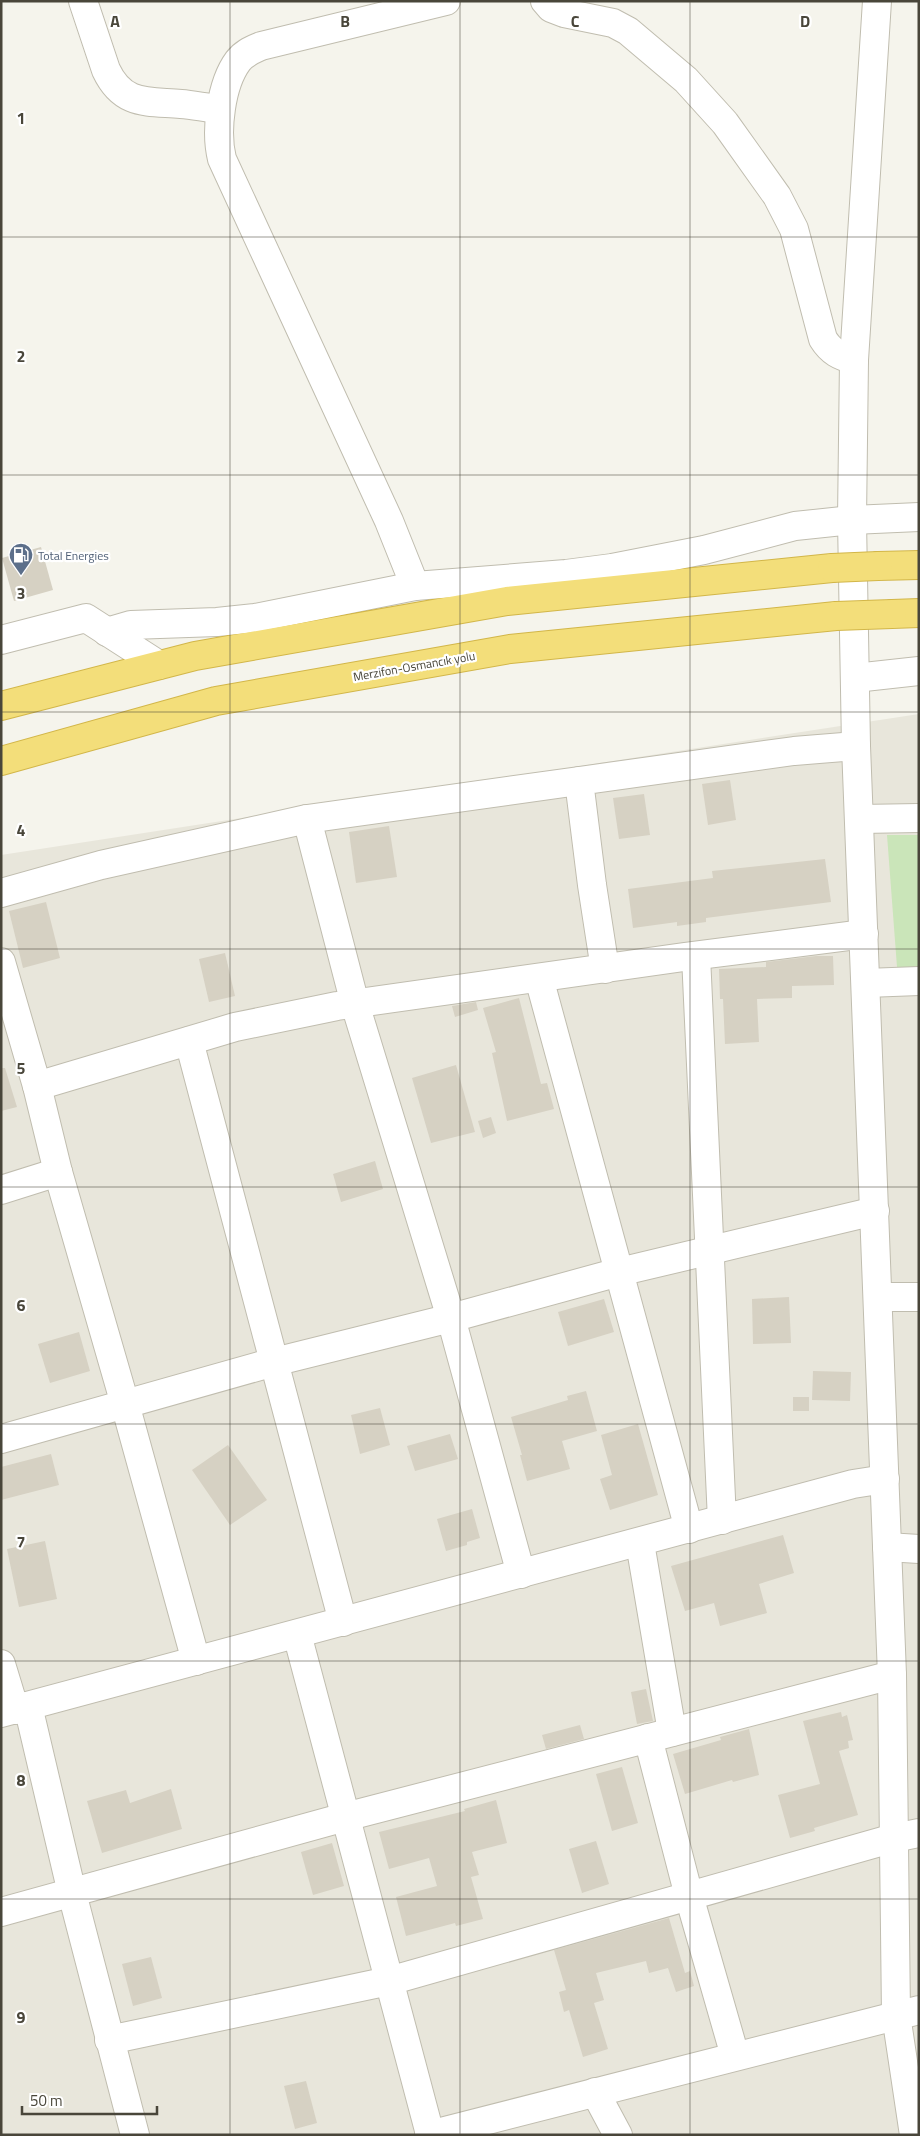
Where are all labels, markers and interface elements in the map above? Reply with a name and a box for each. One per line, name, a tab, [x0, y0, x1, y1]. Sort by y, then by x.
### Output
text: A	[110, 9, 120, 33]
text: B	[340, 9, 350, 33]
text: C	[571, 9, 580, 33]
text: D	[800, 9, 810, 33]
text: 1	[17, 106, 25, 130]
text: 2	[17, 344, 25, 368]
fuel station icon: Total Energies	[8, 542, 34, 576]
place label: Total Energies	[38, 546, 109, 565]
text: 3	[17, 581, 25, 605]
street label: Merzifon-Osmancık yolu	[351, 646, 477, 686]
text: 4	[17, 818, 26, 842]
text: 5	[17, 1056, 26, 1080]
text: 6	[17, 1293, 26, 1317]
text: 7	[17, 1530, 25, 1554]
text: 8	[17, 1768, 26, 1792]
text: 9	[17, 2005, 26, 2029]
scale bar	[22, 2084, 158, 2116]
text: 50 m	[30, 2089, 63, 2112]

